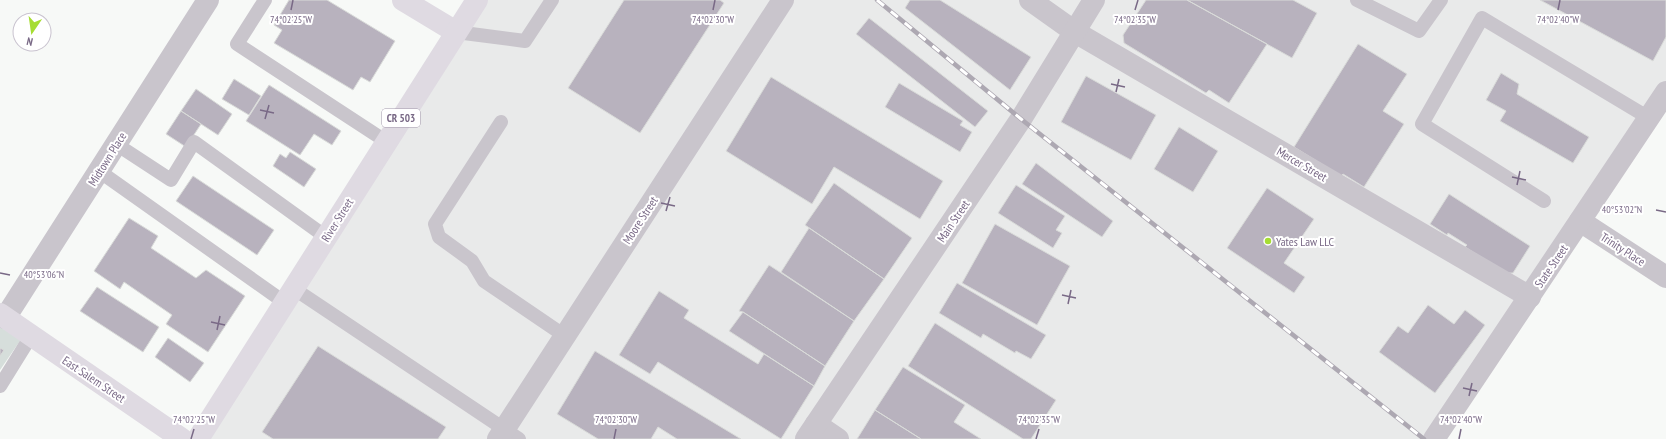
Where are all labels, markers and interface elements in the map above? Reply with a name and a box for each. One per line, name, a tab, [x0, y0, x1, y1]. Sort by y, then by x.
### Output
north arrow	[12, 12, 52, 52]
text: 74°02'25"W	[270, 13, 312, 26]
text: 74°02'30"W	[692, 13, 734, 26]
text: 74°02'35"W	[1114, 13, 1156, 26]
text: 74°02'40"W	[1537, 13, 1579, 26]
text: N	[25, 34, 34, 49]
road number: CR 503	[382, 109, 420, 127]
street label: Midtown Place	[85, 129, 129, 189]
street label: Mercer Street	[1274, 144, 1330, 185]
street label: Moore Street	[619, 193, 661, 247]
street label: River Street	[318, 195, 357, 245]
street label: Main Street	[933, 196, 973, 245]
text: 40°53'02"N	[1602, 203, 1642, 216]
street label: Trinity Place	[1598, 229, 1648, 269]
place label: Yates Law LLC	[1276, 234, 1335, 249]
marker: Yates Law LLC	[1263, 236, 1273, 246]
street label: State Street	[1531, 241, 1571, 290]
text: 40°53'06"N	[24, 268, 64, 281]
street label: East Salem Street	[60, 352, 129, 406]
text: 74°02'25"W	[173, 413, 215, 426]
text: 74°02'30"W	[595, 413, 637, 426]
text: 74°02'35"W	[1018, 413, 1060, 426]
text: 74°02'40"W	[1440, 413, 1482, 426]

